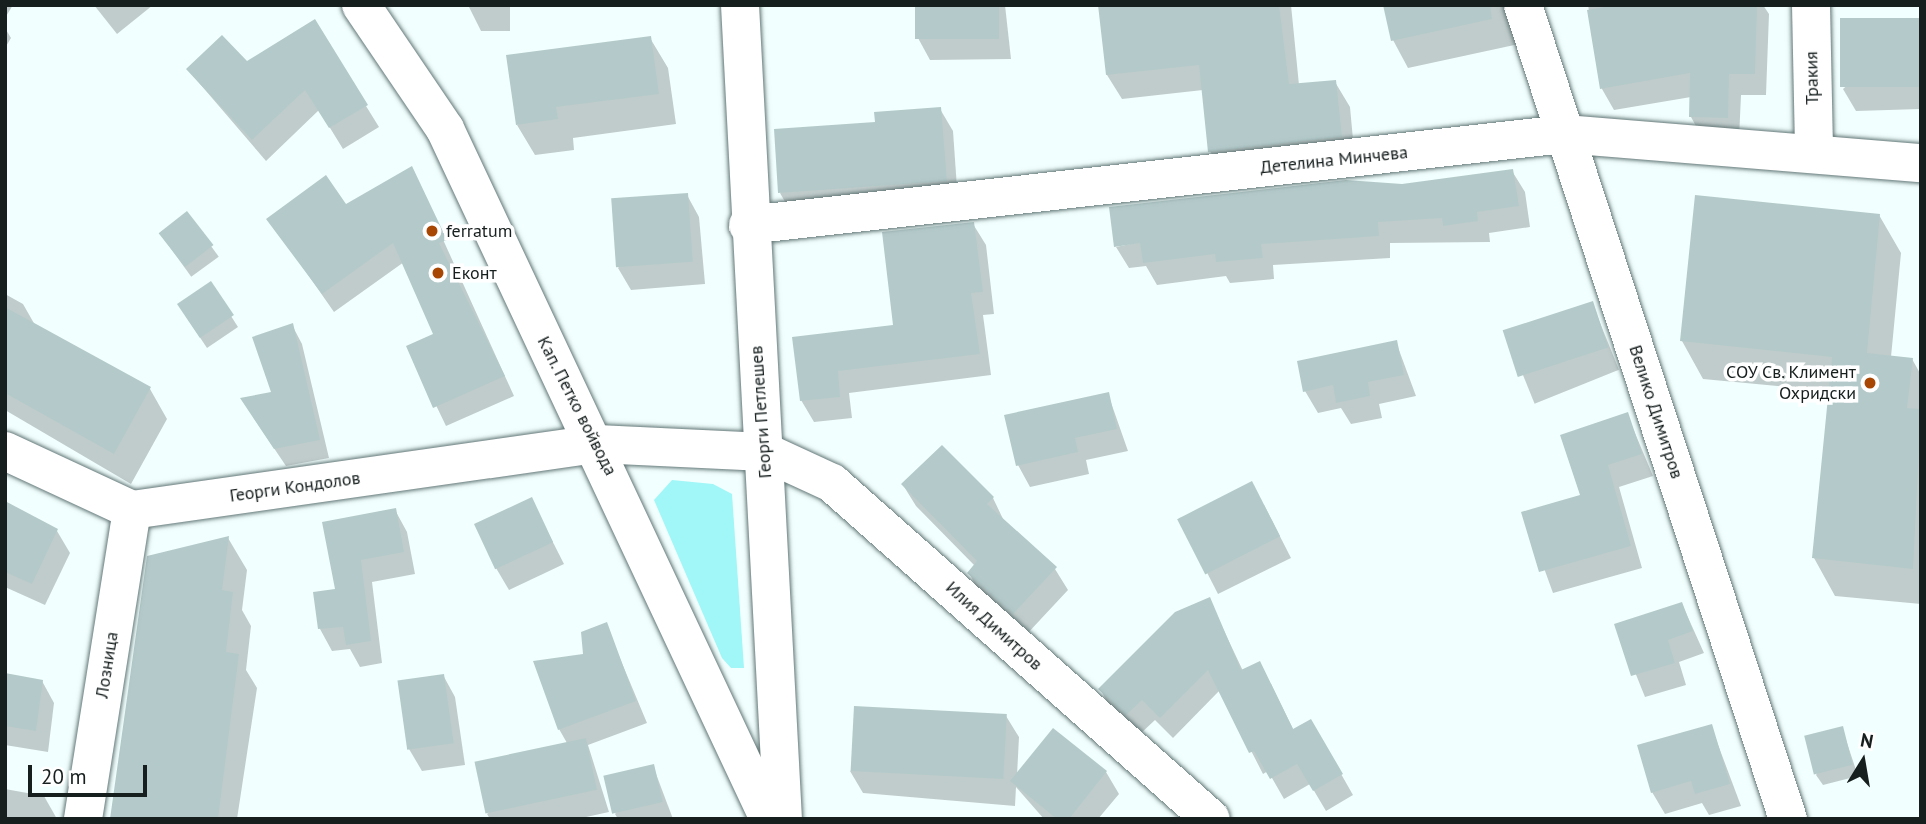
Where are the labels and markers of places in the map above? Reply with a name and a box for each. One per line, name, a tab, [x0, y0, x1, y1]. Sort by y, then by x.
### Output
place label: ferratum	[446, 220, 512, 242]
marker: ferratum	[424, 223, 440, 239]
place label: Еконт	[452, 262, 497, 284]
marker: Еконт	[430, 265, 446, 281]
place label: СОУ Св. Климент Охридски	[1724, 362, 1856, 404]
marker: СОУ Св. Климент Охридски	[1862, 375, 1878, 391]

